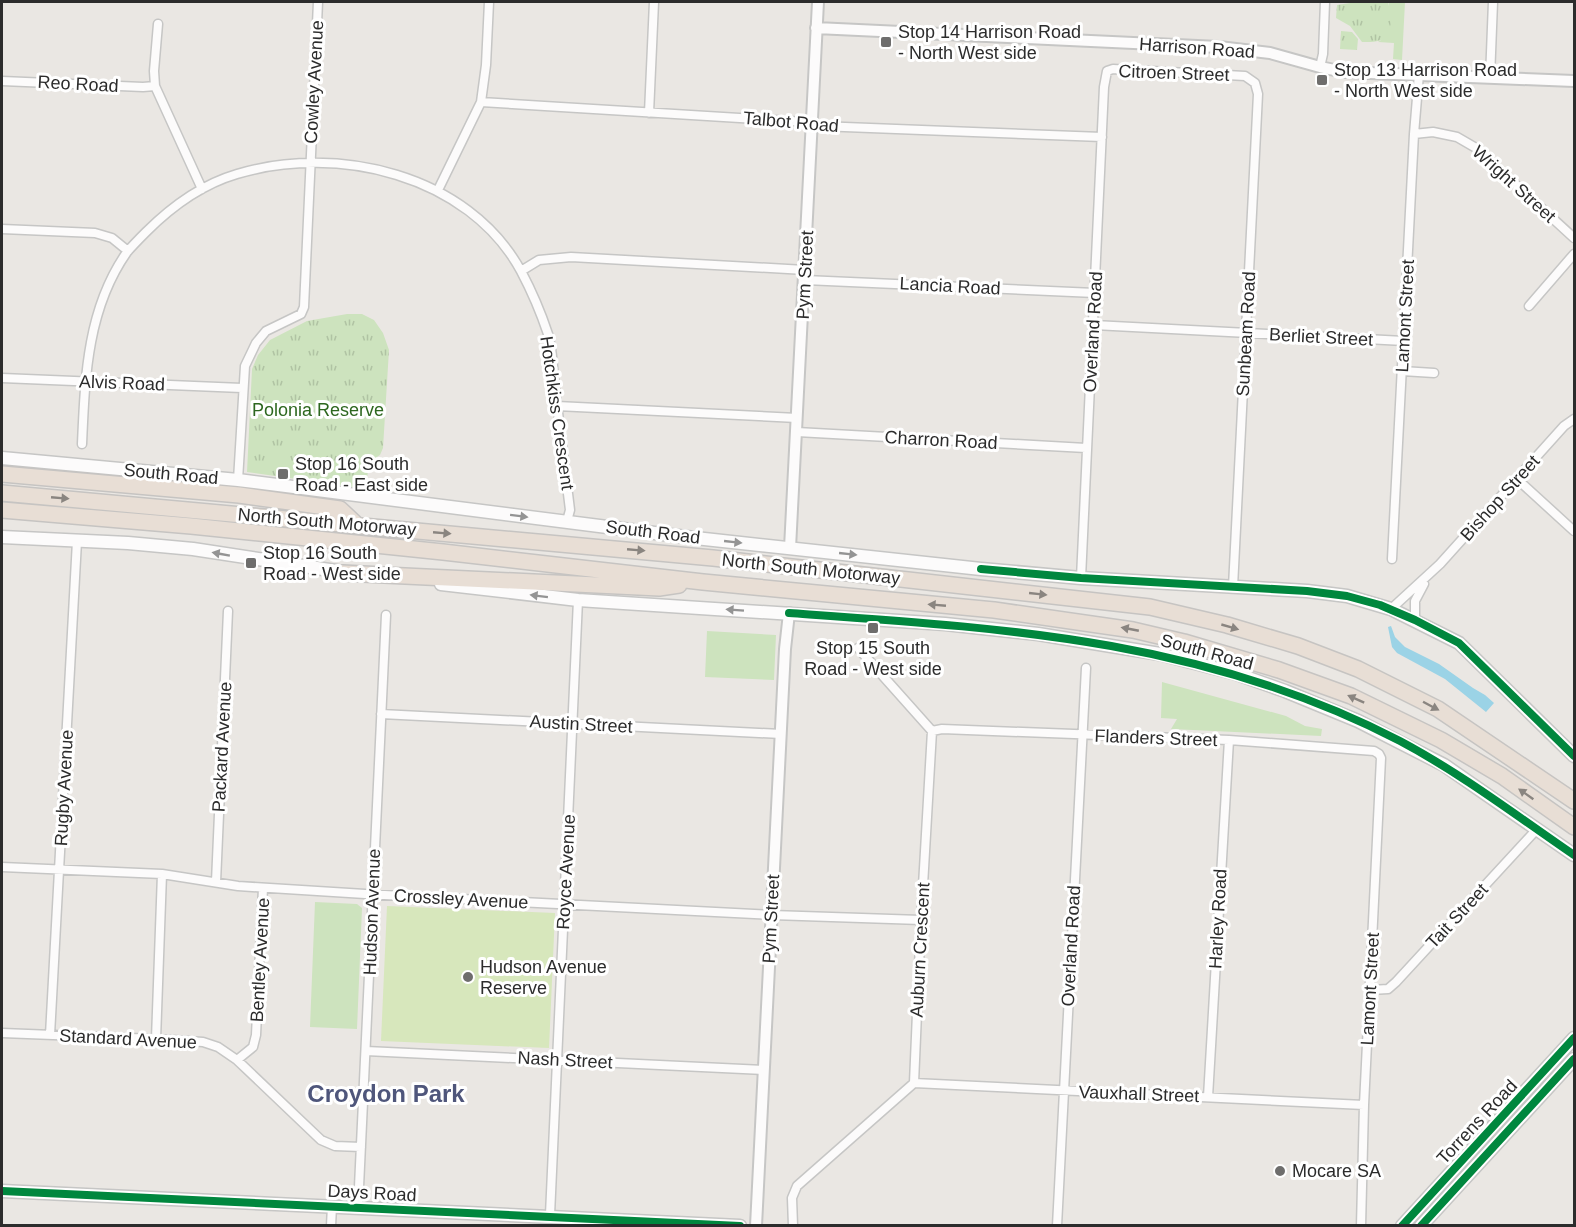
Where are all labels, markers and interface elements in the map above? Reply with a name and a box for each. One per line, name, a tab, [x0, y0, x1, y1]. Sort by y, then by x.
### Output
street label: Cowley Avenue	[301, 20, 327, 144]
place label: Stop 14 Harrison Road - North West side	[898, 22, 1081, 63]
street label: Harrison Road	[1138, 34, 1256, 62]
marker: Stop 14 Harrison Road - North West side	[879, 35, 893, 49]
place label: Stop 13 Harrison Road - North West side	[1334, 60, 1517, 101]
street label: Citroen Street	[1118, 61, 1230, 85]
street label: Reo Road	[37, 72, 119, 96]
marker: Stop 13 Harrison Road - North West side	[1315, 73, 1329, 87]
street label: Talbot Road	[742, 108, 840, 136]
street label: Wright Street	[1468, 142, 1560, 226]
street label: Pym Street	[793, 230, 817, 320]
street label: Lamont Street	[1392, 259, 1418, 373]
street label: Overland Road	[1080, 271, 1106, 393]
street label: Sunbeam Road	[1233, 271, 1259, 397]
street label: Lancia Road	[899, 273, 1001, 299]
street label: Berliet Street	[1269, 324, 1373, 350]
street label: Hotchkiss Crescent	[536, 335, 578, 491]
street label: Alvis Road	[79, 372, 165, 394]
park label: Polonia Reserve	[252, 400, 384, 420]
street label: Charron Road	[884, 427, 998, 453]
street label: Bishop Street	[1456, 451, 1544, 545]
place label: Stop 16 South Road - East side	[295, 454, 428, 495]
street label: South Road	[123, 460, 219, 488]
marker: Stop 16 South Road - East side	[276, 467, 290, 481]
one-way arrow	[50, 493, 69, 503]
street label: North South Motorway	[237, 504, 417, 540]
one-way arrow	[509, 511, 528, 521]
street label: South Road	[605, 516, 701, 548]
one-way arrow	[433, 528, 452, 538]
one-way arrow	[724, 537, 743, 547]
place label: Stop 16 South Road - West side	[263, 543, 401, 584]
one-way arrow	[627, 545, 646, 555]
one-way arrow	[211, 549, 230, 558]
street label: North South Motorway	[721, 550, 901, 588]
one-way arrow	[839, 550, 858, 559]
marker: Stop 16 South Road - West side	[244, 556, 258, 570]
one-way arrow	[1029, 589, 1048, 599]
one-way arrow	[529, 591, 548, 601]
one-way arrow	[927, 600, 946, 610]
one-way arrow	[725, 605, 744, 615]
marker: Stop 15 South Road - West side	[866, 621, 880, 635]
one-way arrow	[1221, 622, 1239, 632]
one-way arrow	[1120, 624, 1139, 633]
street label: South Road	[1158, 630, 1256, 674]
place label: Stop 15 South Road - West side	[804, 638, 942, 679]
street label: Packard Avenue	[209, 681, 235, 813]
one-way arrow	[1348, 694, 1365, 703]
one-way arrow	[1422, 701, 1439, 710]
street label: Austin Street	[529, 711, 633, 737]
street label: Flanders Street	[1094, 726, 1218, 750]
street label: Rugby Avenue	[51, 729, 77, 847]
one-way arrow	[1519, 788, 1535, 800]
street label: Royce Avenue	[553, 814, 579, 930]
street label: Hudson Avenue	[360, 848, 384, 976]
street label: Harley Road	[1205, 869, 1231, 969]
street label: Pym Street	[759, 874, 783, 964]
street label: Tait Street	[1422, 880, 1492, 952]
street label: Auburn Crescent	[906, 882, 934, 1018]
street label: Crossley Avenue	[393, 885, 529, 913]
street label: Overland Road	[1058, 885, 1084, 1007]
street label: Bentley Avenue	[247, 897, 273, 1023]
street label: Lamont Street	[1357, 932, 1383, 1046]
place label: Hudson Avenue Reserve	[480, 957, 607, 998]
marker: Hudson Avenue Reserve	[461, 970, 475, 984]
street label: Standard Avenue	[59, 1025, 197, 1053]
street label: Nash Street	[517, 1048, 613, 1072]
street label: Torrens Road	[1433, 1076, 1521, 1168]
district label: Croydon Park	[307, 1080, 465, 1107]
street label: Vauxhall Street	[1078, 1082, 1200, 1106]
place label: Mocare SA	[1292, 1161, 1381, 1181]
marker: Mocare SA	[1273, 1164, 1287, 1178]
street label: Days Road	[327, 1181, 417, 1205]

